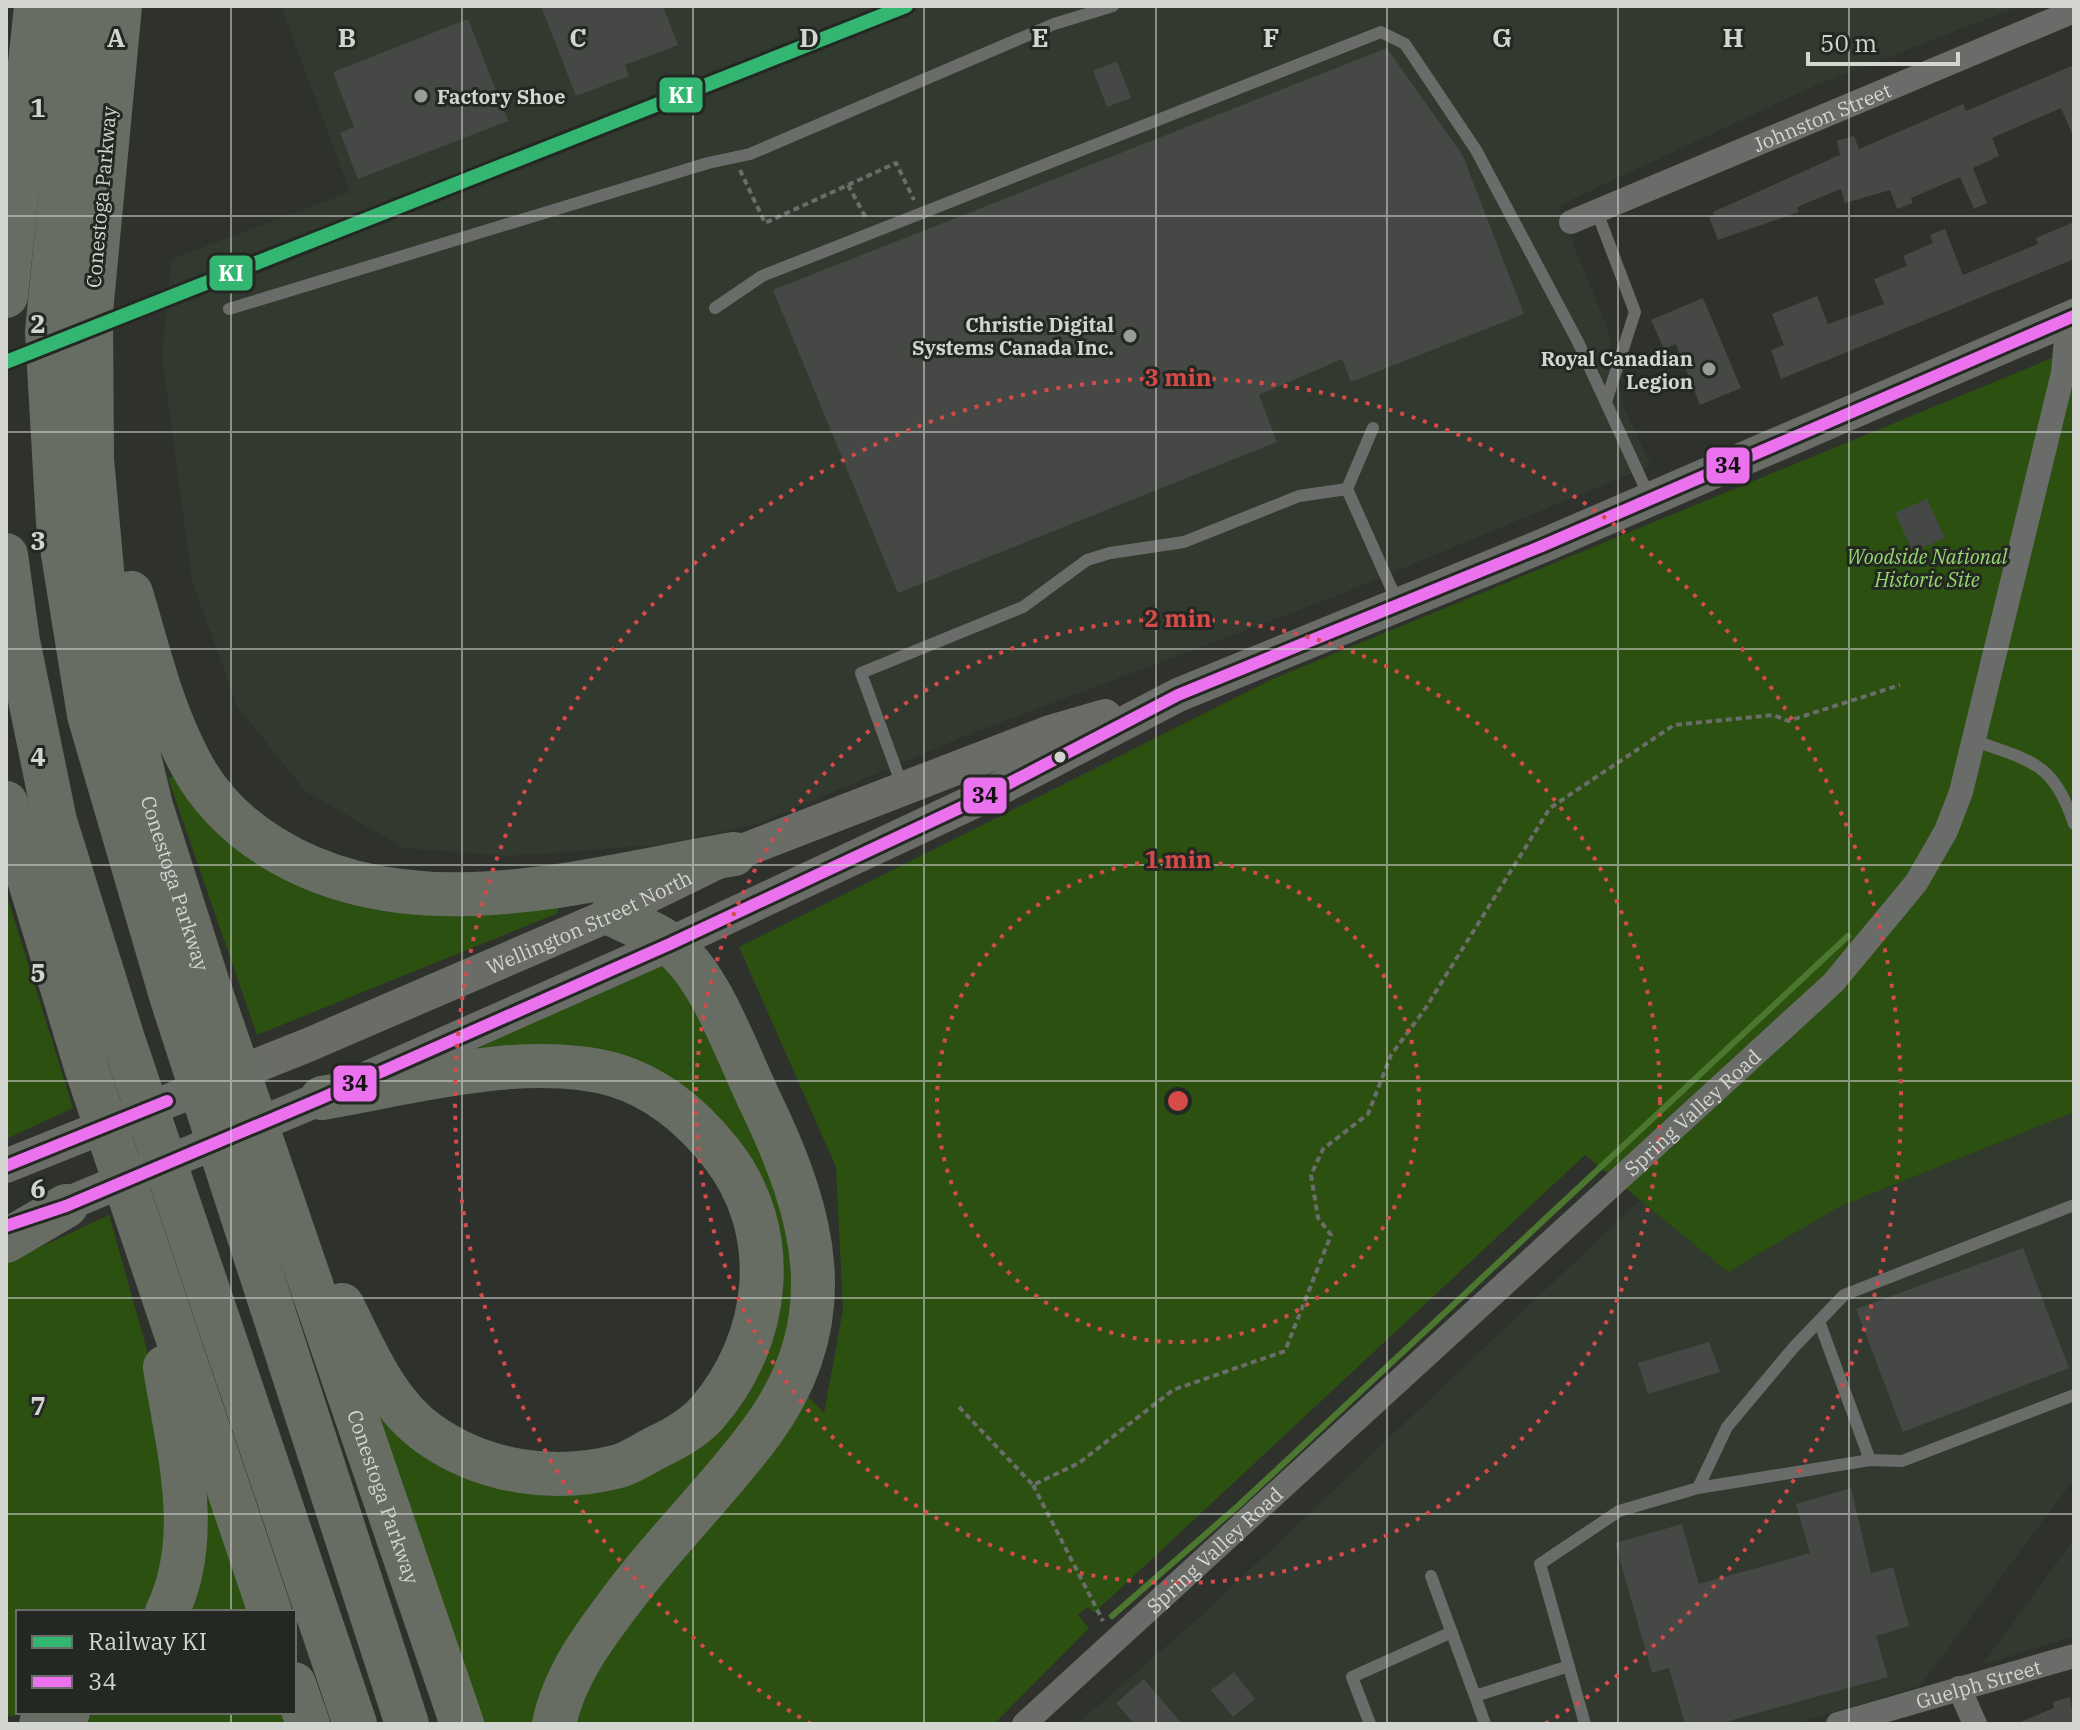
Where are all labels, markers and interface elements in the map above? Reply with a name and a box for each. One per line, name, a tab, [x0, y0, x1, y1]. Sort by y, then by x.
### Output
scale bar	[1808, 16, 1958, 66]
text: A	[107, 20, 125, 54]
text: B	[338, 20, 356, 54]
text: C	[569, 20, 587, 54]
text: D	[799, 20, 819, 54]
text: E	[1031, 20, 1049, 54]
text: F	[1263, 20, 1279, 54]
text: G	[1492, 20, 1512, 54]
text: H	[1722, 20, 1744, 54]
text: 50 m	[1820, 27, 1877, 59]
line badge: KI	[658, 76, 704, 114]
street label: Johnston Street	[1749, 76, 1895, 158]
text: KI	[668, 80, 694, 109]
place label: Factory Shoe	[437, 83, 565, 110]
marker: Factory Shoe	[412, 87, 430, 105]
text: 1	[30, 90, 46, 124]
street label: Conestoga Parkway	[80, 105, 122, 289]
line badge: KI	[208, 254, 254, 292]
text: KI	[218, 258, 244, 287]
text: 2	[30, 306, 46, 340]
place label: Christie Digital Systems Canada Inc.	[912, 311, 1114, 361]
marker: Christie Digital Systems Canada Inc.	[1121, 327, 1139, 345]
place label: Royal Canadian Legion	[1541, 345, 1693, 395]
marker: Royal Canadian Legion	[1700, 360, 1718, 378]
text: 3 min	[1144, 361, 1212, 393]
line badge: 34	[1705, 446, 1751, 485]
text: 34	[1715, 450, 1741, 479]
text: 3	[30, 523, 46, 557]
park label: Woodside National Historic Site	[1847, 543, 2008, 593]
text: 2 min	[1144, 602, 1212, 634]
text: 4	[30, 739, 46, 773]
unlabelled marker	[1052, 749, 1068, 765]
line badge: 34	[962, 776, 1008, 815]
text: 34	[972, 780, 998, 809]
street label: Conestoga Parkway	[135, 793, 216, 974]
text: 1 min	[1144, 843, 1212, 875]
street label: Wellington Street North	[482, 863, 696, 980]
text: 5	[30, 955, 46, 989]
street label: Spring Valley Road	[1618, 1043, 1766, 1181]
line badge: 34	[332, 1064, 378, 1103]
text: 34	[342, 1068, 368, 1097]
centre of rings	[1164, 1087, 1192, 1115]
text: 6	[30, 1171, 46, 1205]
text: 7	[30, 1388, 46, 1422]
street label: Conestoga Parkway	[342, 1406, 426, 1588]
street label: Spring Valley Road	[1140, 1480, 1288, 1619]
legend	[16, 1610, 296, 1714]
text: Railway KI	[88, 1625, 207, 1657]
street label: Guelph Street	[1912, 1653, 2044, 1714]
text: 34	[88, 1665, 117, 1697]

